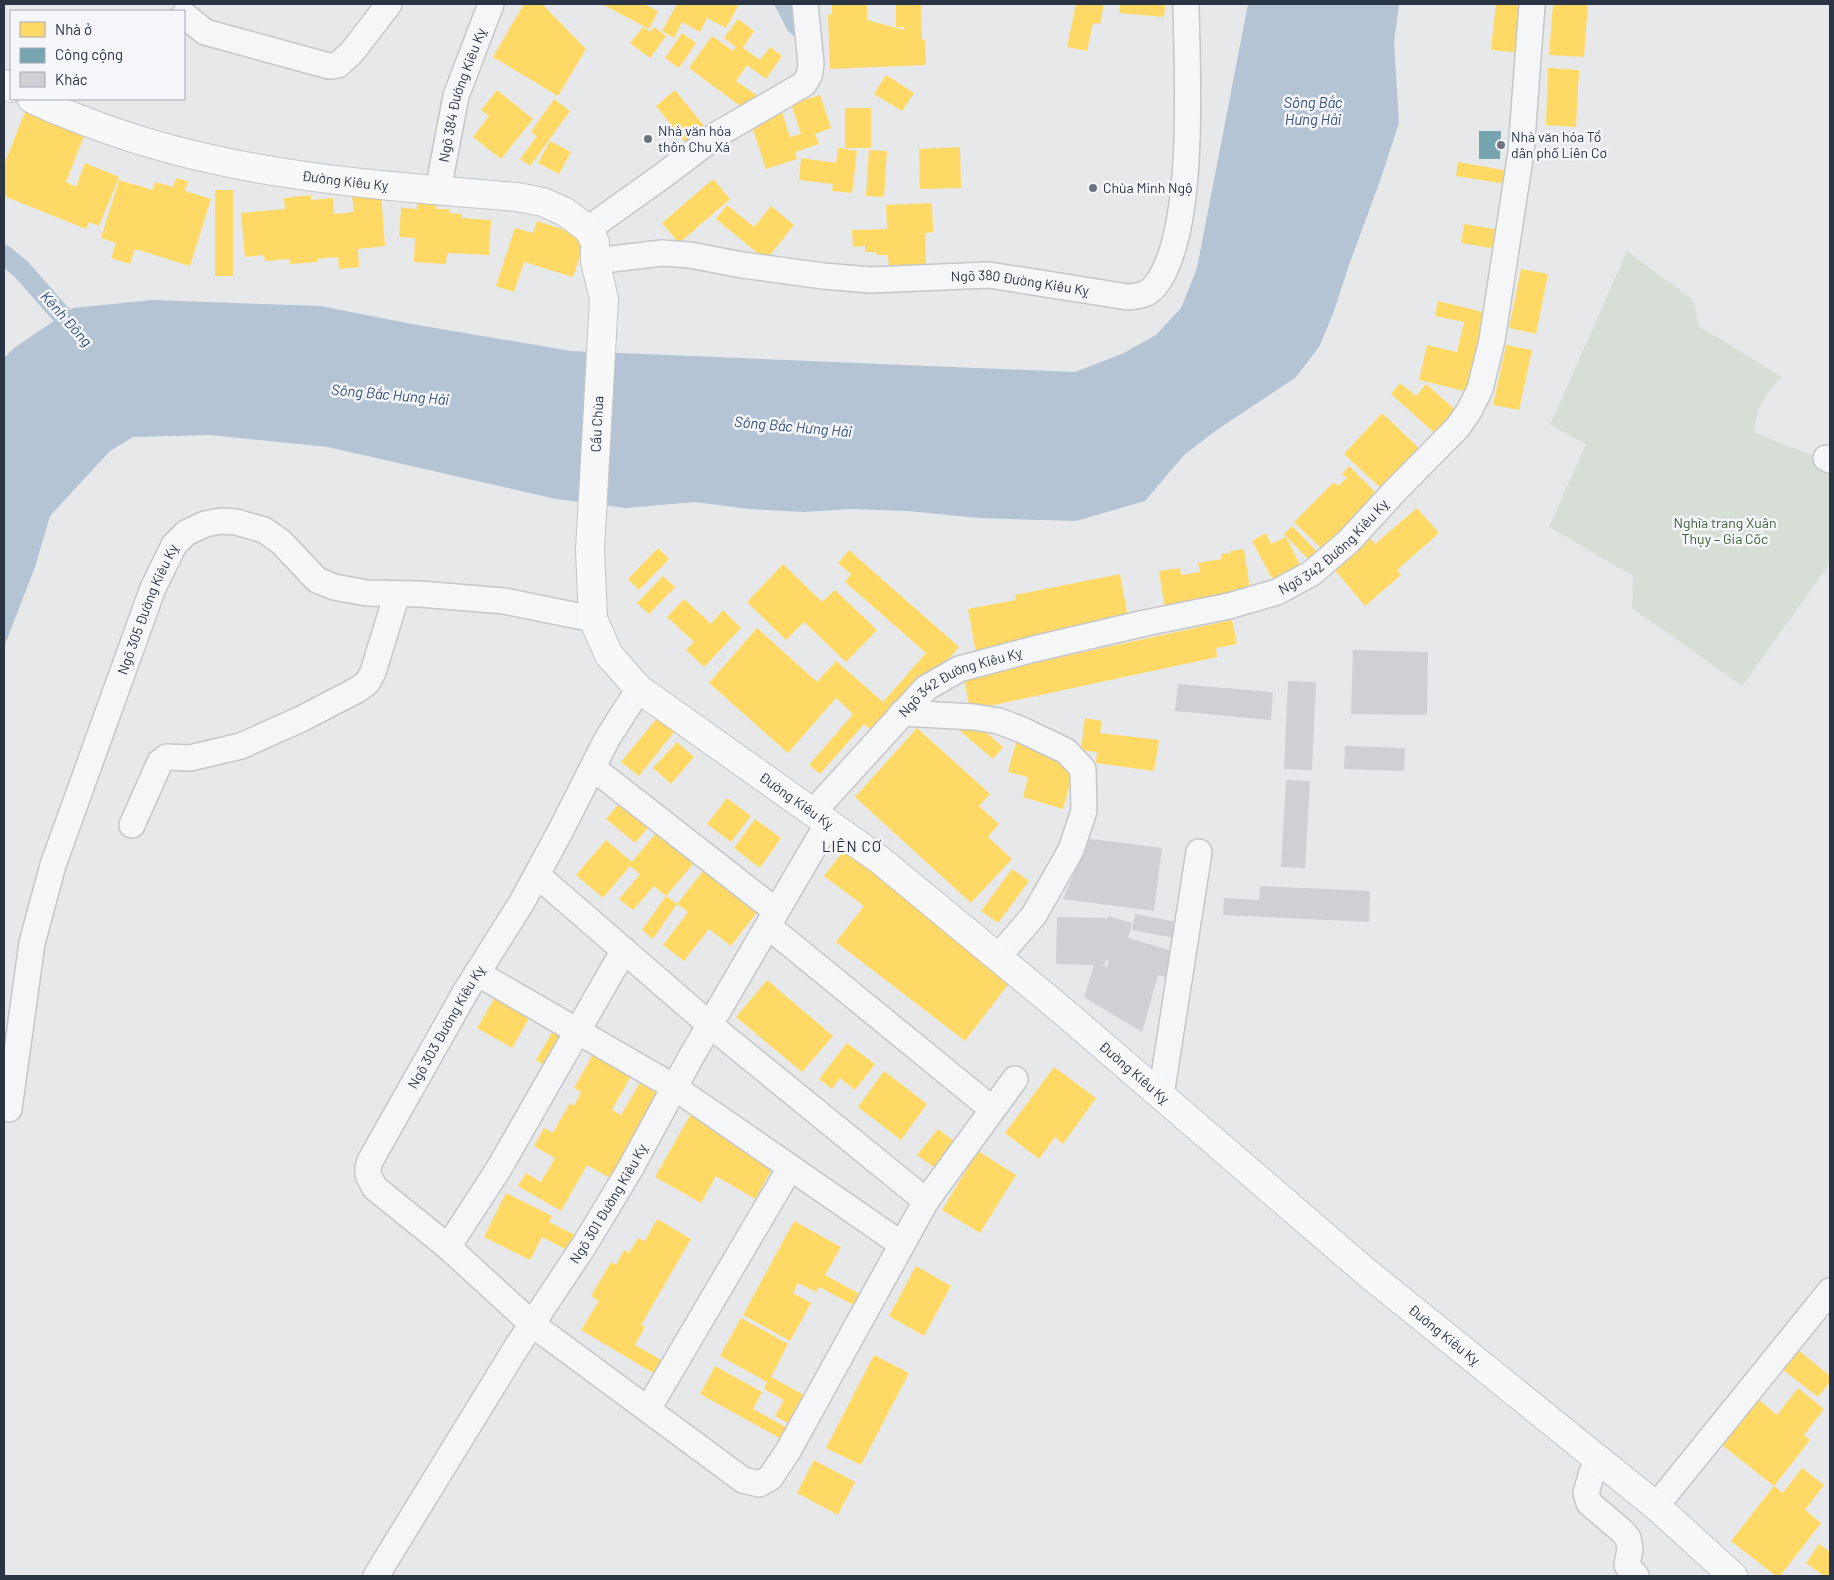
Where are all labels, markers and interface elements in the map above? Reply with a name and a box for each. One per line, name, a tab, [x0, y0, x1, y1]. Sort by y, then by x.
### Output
legend	[10, 10, 185, 100]
text: Nhà ở	[55, 20, 92, 38]
street label: Ngõ 384 Đường Kiêu Kỵ	[434, 25, 489, 164]
text: Công cộng	[55, 45, 123, 63]
text: Khác	[55, 70, 88, 88]
water label: Sông Bắc Hưng Hải	[1284, 93, 1343, 128]
place label: Nhà văn hóa thôn Chu Xá	[658, 122, 731, 155]
place label: Nhà văn hóa Tổ dân phố Liên Cơ	[1511, 128, 1607, 161]
marker: Nhà văn hóa thôn Chu Xá	[642, 133, 654, 145]
marker: Nhà văn hóa Tổ dân phố Liên Cơ	[1495, 139, 1507, 151]
street label: Đường Kiêu Kỵ	[301, 167, 390, 194]
place label: Chùa Minh Ngộ	[1103, 179, 1192, 196]
marker: Chùa Minh Ngộ	[1087, 182, 1099, 194]
street label: Ngõ 380 Đường Kiêu Kỵ	[950, 266, 1091, 299]
water label: Kênh Đông	[37, 287, 96, 350]
water label: Sông Bắc Hưng Hải	[330, 380, 450, 408]
street label: Cầu Chùa	[587, 395, 606, 453]
water label: Sông Bắc Hưng Hải	[733, 412, 853, 440]
street label: Ngõ 342 Đường Kiêu Kỵ	[1275, 495, 1392, 598]
park label: Nghĩa trang Xuân Thụy – Gia Cốc	[1673, 514, 1777, 547]
street label: Ngõ 305 Đường Kiêu Kỵ	[113, 541, 181, 677]
street label: Ngõ 342 Đường Kiêu Kỵ	[895, 643, 1024, 720]
street label: Đường Kiêu Kỵ	[756, 768, 838, 833]
district label: LIÊN CƠ	[822, 837, 882, 855]
street label: Ngõ 303 Đường Kiêu Kỵ	[404, 962, 488, 1091]
street label: Đường Kiêu Kỵ	[1096, 1037, 1174, 1107]
street label: Ngõ 301 Đường Kiêu Kỵ	[565, 1140, 651, 1267]
street label: Đường Kiêu Kỵ	[1405, 1301, 1484, 1369]

